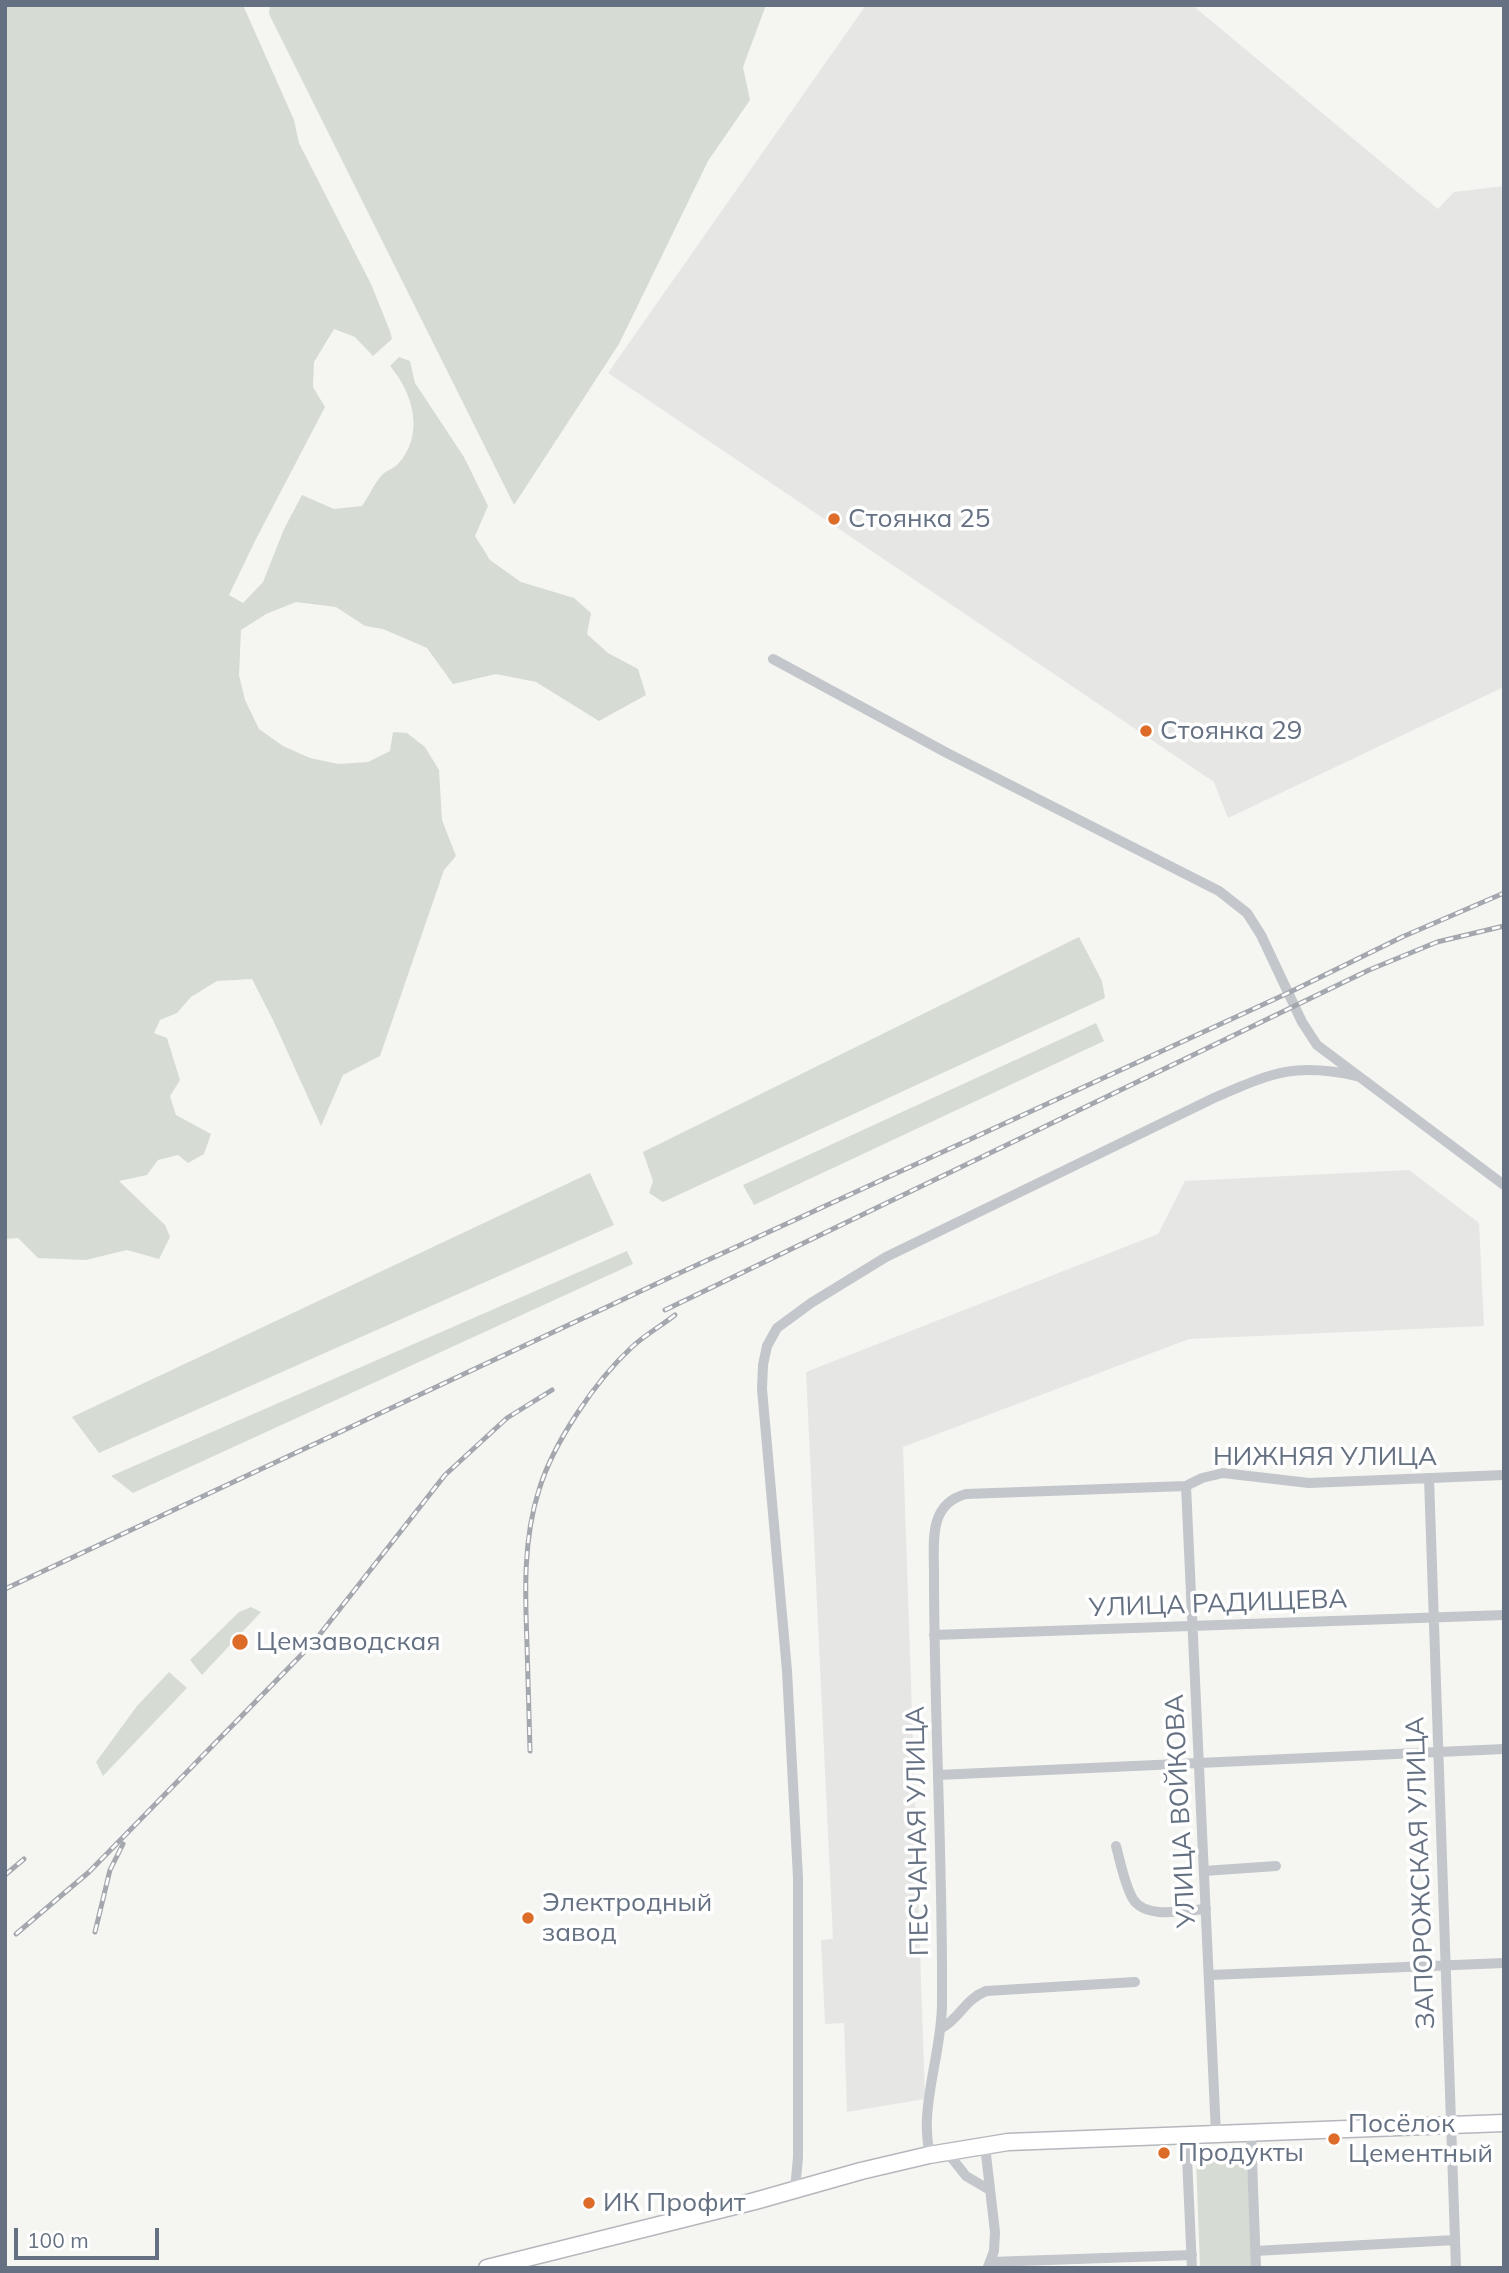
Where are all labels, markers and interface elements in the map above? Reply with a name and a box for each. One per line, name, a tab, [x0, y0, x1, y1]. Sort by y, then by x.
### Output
place label: Стоянка 25	[848, 503, 990, 535]
marker: Стоянка 25	[826, 511, 842, 527]
place label: Стоянка 29	[1160, 715, 1302, 747]
marker: Стоянка 29	[1138, 723, 1154, 739]
street label: НИЖНЯЯ УЛИЦА	[1213, 1441, 1437, 1473]
street label: УЛИЦА РАДИЩЕВА	[1088, 1584, 1348, 1624]
place label: Цемзаводская	[256, 1626, 441, 1658]
marker: Цемзаводская	[230, 1632, 250, 1652]
street label: УЛИЦА ВОЙКОВА	[1159, 1693, 1203, 1929]
street label: ПЕСЧАНАЯ УЛИЦА	[900, 1706, 936, 1956]
street label: ЗАПОРОЖСКАЯ УЛИЦА	[1400, 1716, 1442, 2030]
place label: Электродный завод	[542, 1887, 712, 1948]
marker: Электродный завод	[520, 1910, 536, 1926]
place label: Посёлок Цементный	[1348, 2108, 1493, 2170]
marker: Посёлок Цементный	[1326, 2131, 1342, 2147]
place label: Продукты	[1178, 2137, 1304, 2169]
marker: Продукты	[1156, 2145, 1172, 2161]
place label: ИК Профит	[603, 2187, 746, 2219]
marker: ИК Профит	[581, 2195, 597, 2211]
scale bar	[18, 2214, 163, 2258]
text: 100 m	[27, 2227, 89, 2253]

